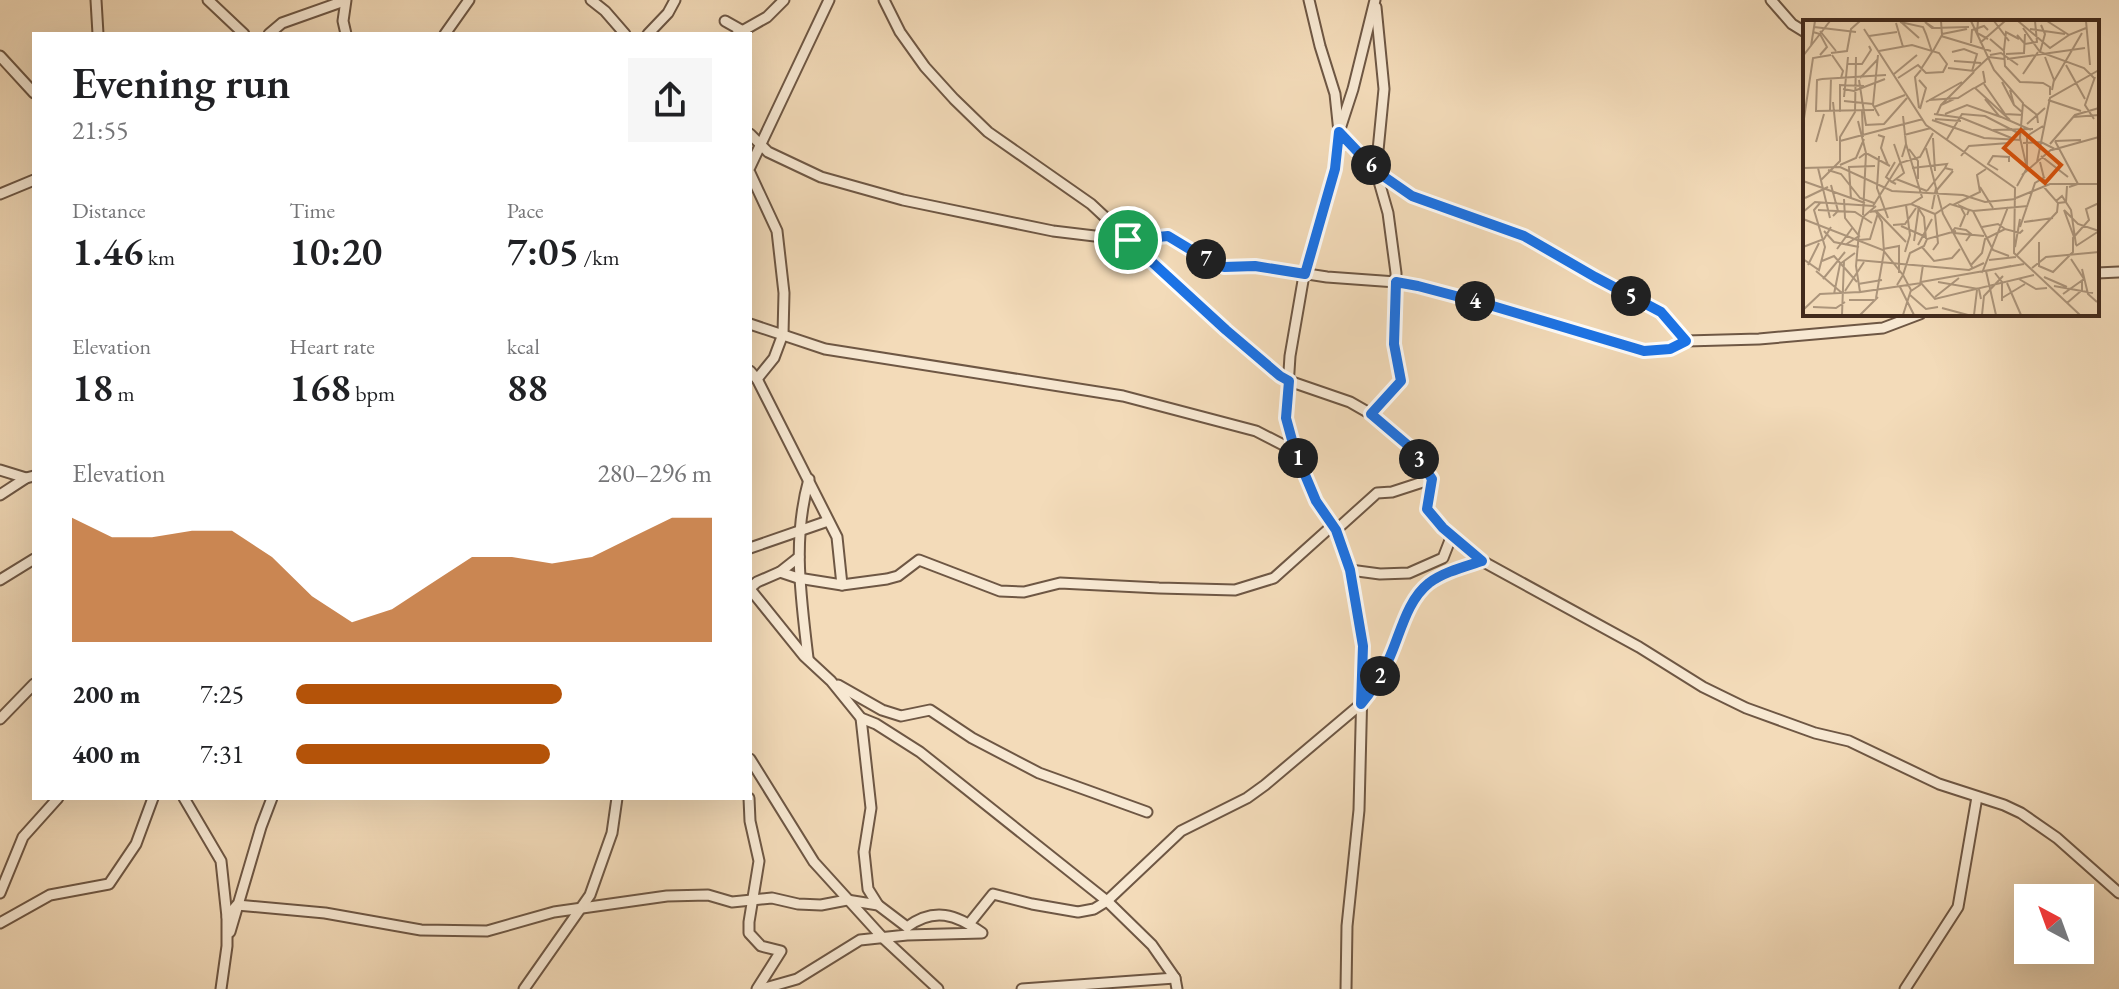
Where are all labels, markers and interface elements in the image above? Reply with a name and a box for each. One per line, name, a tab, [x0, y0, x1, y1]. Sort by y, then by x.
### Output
inset map	[1803, 20, 2099, 316]
text: Evening run	[72, 54, 291, 111]
button: share	[628, 58, 712, 142]
text: 21:55	[72, 113, 128, 147]
pin: 6	[1351, 145, 1391, 185]
text: 6	[1365, 150, 1377, 179]
text: Distance	[72, 196, 145, 225]
text: Time	[289, 196, 335, 225]
text: Pace	[507, 196, 544, 225]
pin	[1094, 206, 1162, 274]
icon: arrive	[1106, 218, 1150, 262]
text: 1.46	[72, 225, 143, 277]
text: 10:20	[289, 225, 382, 277]
text: 7:05	[507, 225, 579, 277]
pin: 7	[1186, 239, 1226, 279]
text: km	[143, 243, 175, 272]
text: /km	[579, 243, 620, 272]
text: 7	[1200, 244, 1212, 273]
pin: 5	[1611, 276, 1651, 316]
pin: 4	[1455, 281, 1495, 321]
text: 5	[1625, 281, 1637, 310]
text: 4	[1469, 286, 1481, 315]
text: Elevation	[72, 332, 151, 361]
text: Heart rate	[289, 332, 375, 361]
text: kcal	[507, 332, 540, 361]
text: 18	[72, 361, 113, 413]
text: 168	[289, 361, 351, 413]
text: 88	[507, 361, 548, 413]
text: m	[113, 379, 135, 408]
text: bpm	[351, 379, 395, 408]
pin: 1	[1278, 438, 1318, 478]
pin: 3	[1399, 439, 1439, 479]
text: 1	[1292, 443, 1304, 472]
text: 3	[1413, 444, 1425, 473]
text: Elevation	[72, 456, 166, 490]
text: 280–296 m	[597, 456, 712, 490]
pin: 2	[1360, 656, 1400, 696]
text: 2	[1374, 661, 1386, 690]
text: 200 m	[72, 677, 140, 711]
text: 7:25	[200, 677, 244, 711]
text: 400 m	[72, 737, 140, 771]
text: 7:31	[200, 737, 244, 771]
north arrow	[2014, 884, 2094, 964]
map controls	[2014, 884, 2094, 964]

